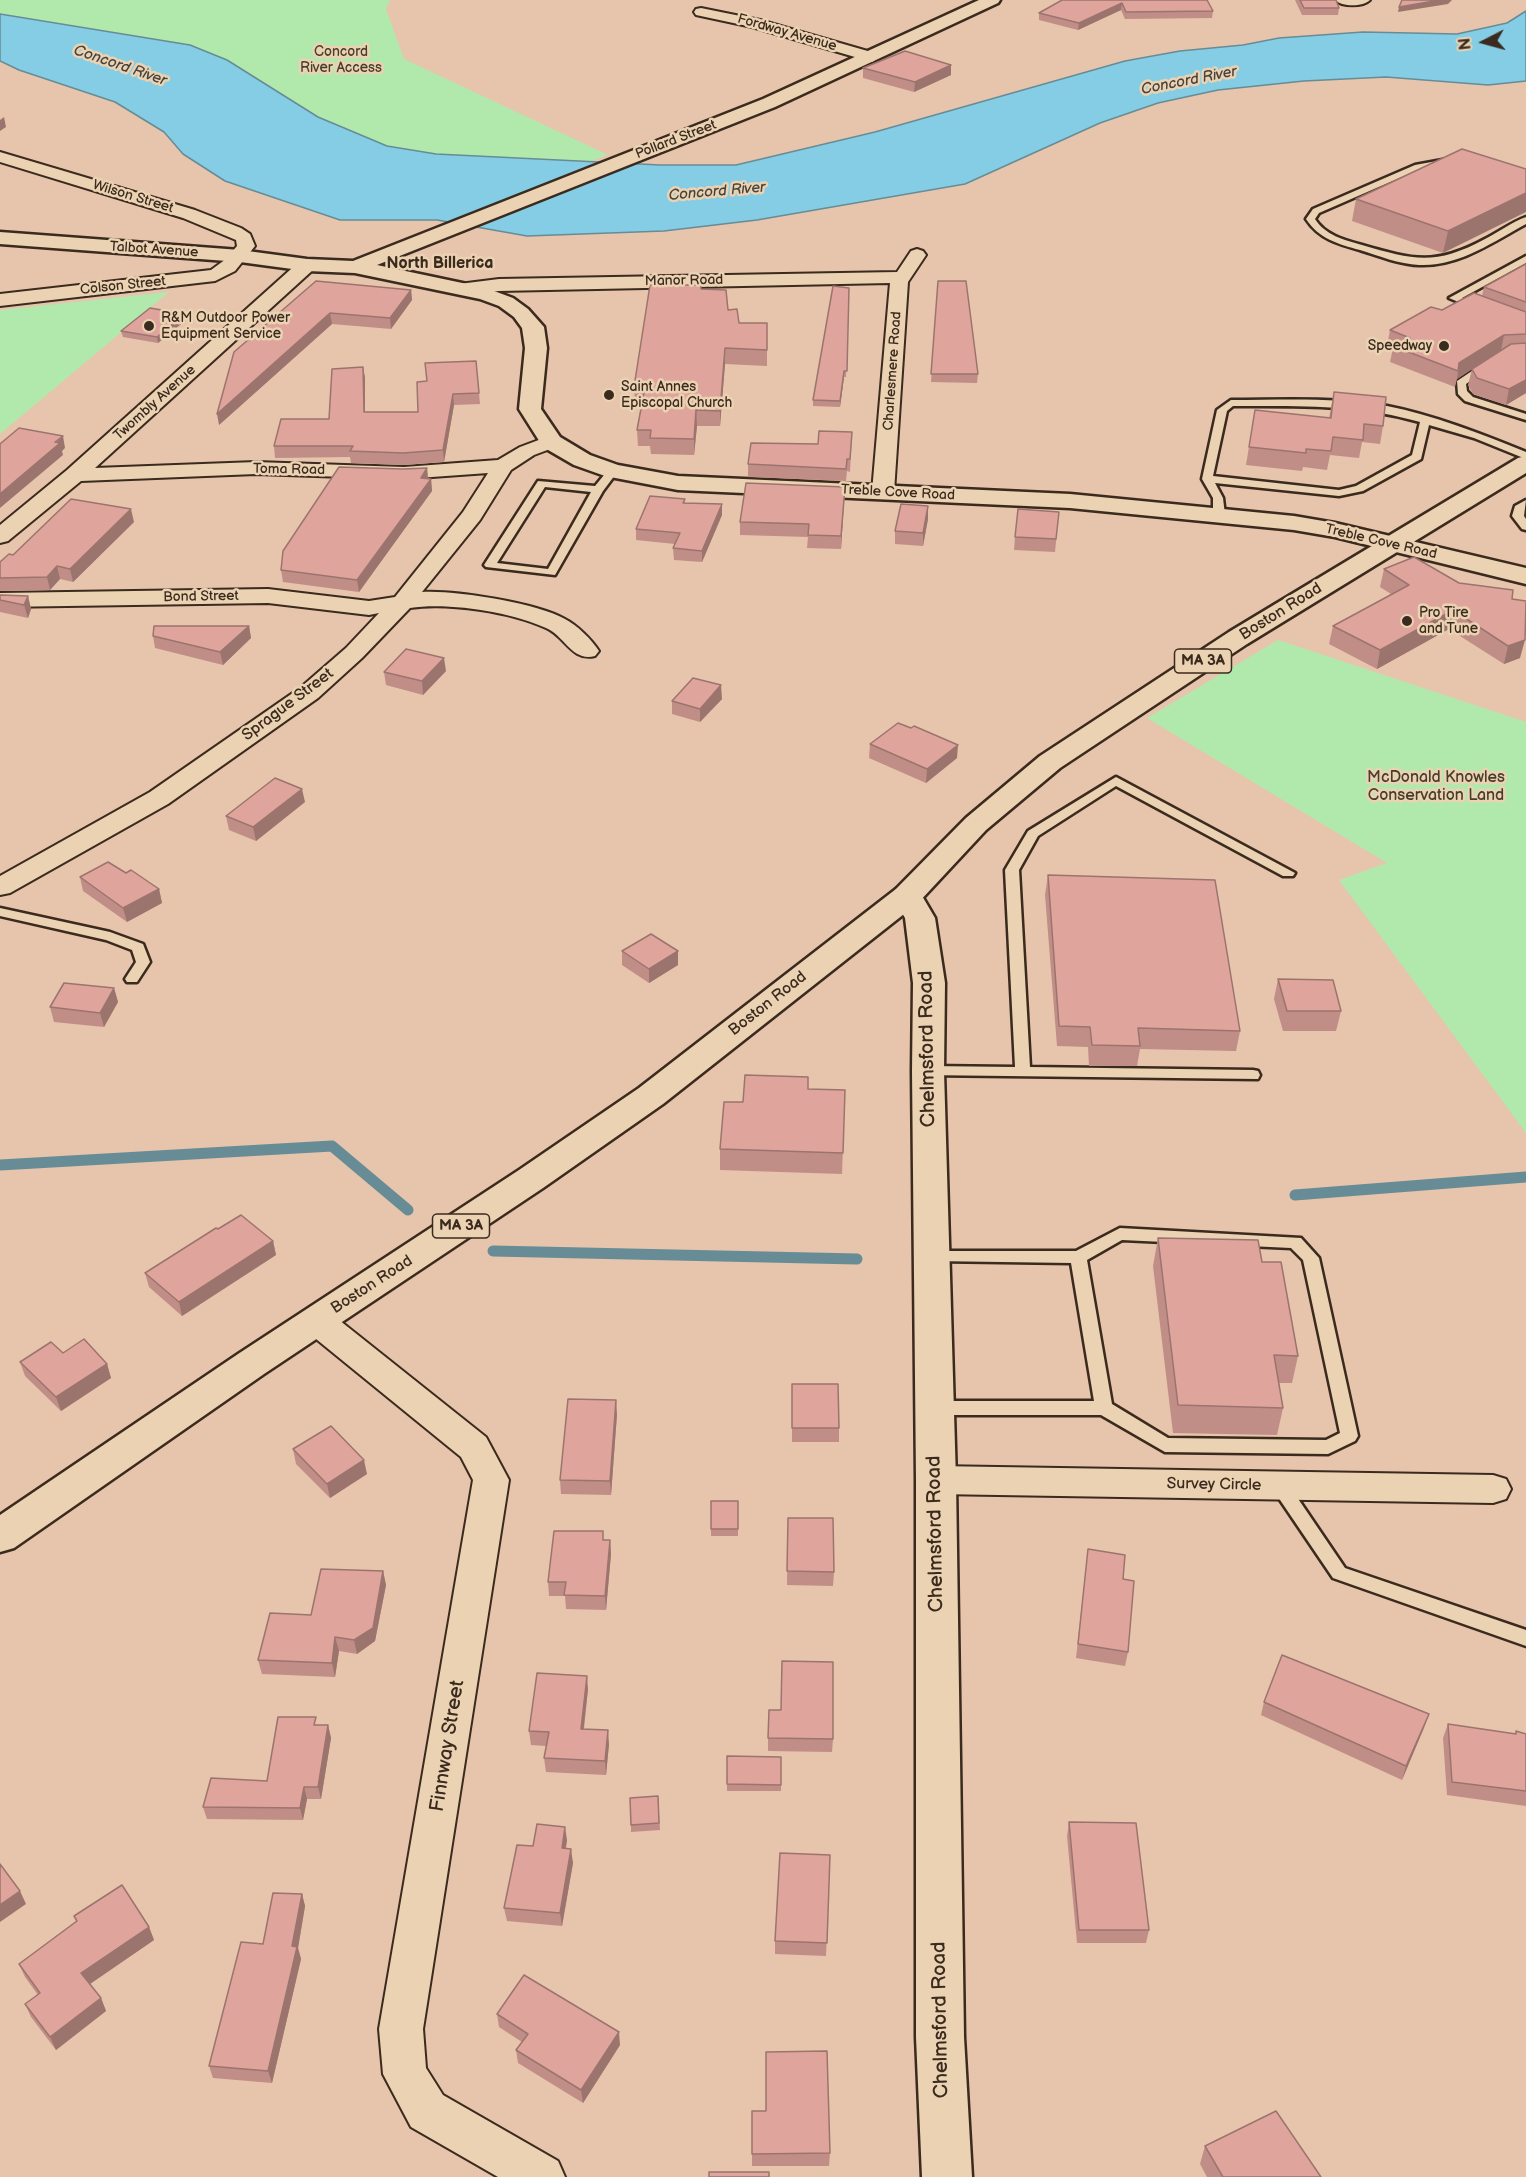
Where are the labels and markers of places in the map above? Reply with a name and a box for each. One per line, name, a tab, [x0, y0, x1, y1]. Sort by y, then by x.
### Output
place label: R&M Outdoor Power Equipment Service	[161, 310, 290, 342]
marker: R&M Outdoor Power Equipment Service	[142, 319, 156, 333]
place label: Speedway	[1368, 338, 1432, 354]
marker: Speedway	[1437, 339, 1451, 353]
place label: Saint Annes Episcopal Church	[621, 379, 732, 412]
marker: Saint Annes Episcopal Church	[602, 388, 616, 402]
place label: Pro Tire and Tune	[1419, 605, 1478, 638]
marker: Pro Tire and Tune	[1400, 614, 1414, 628]

